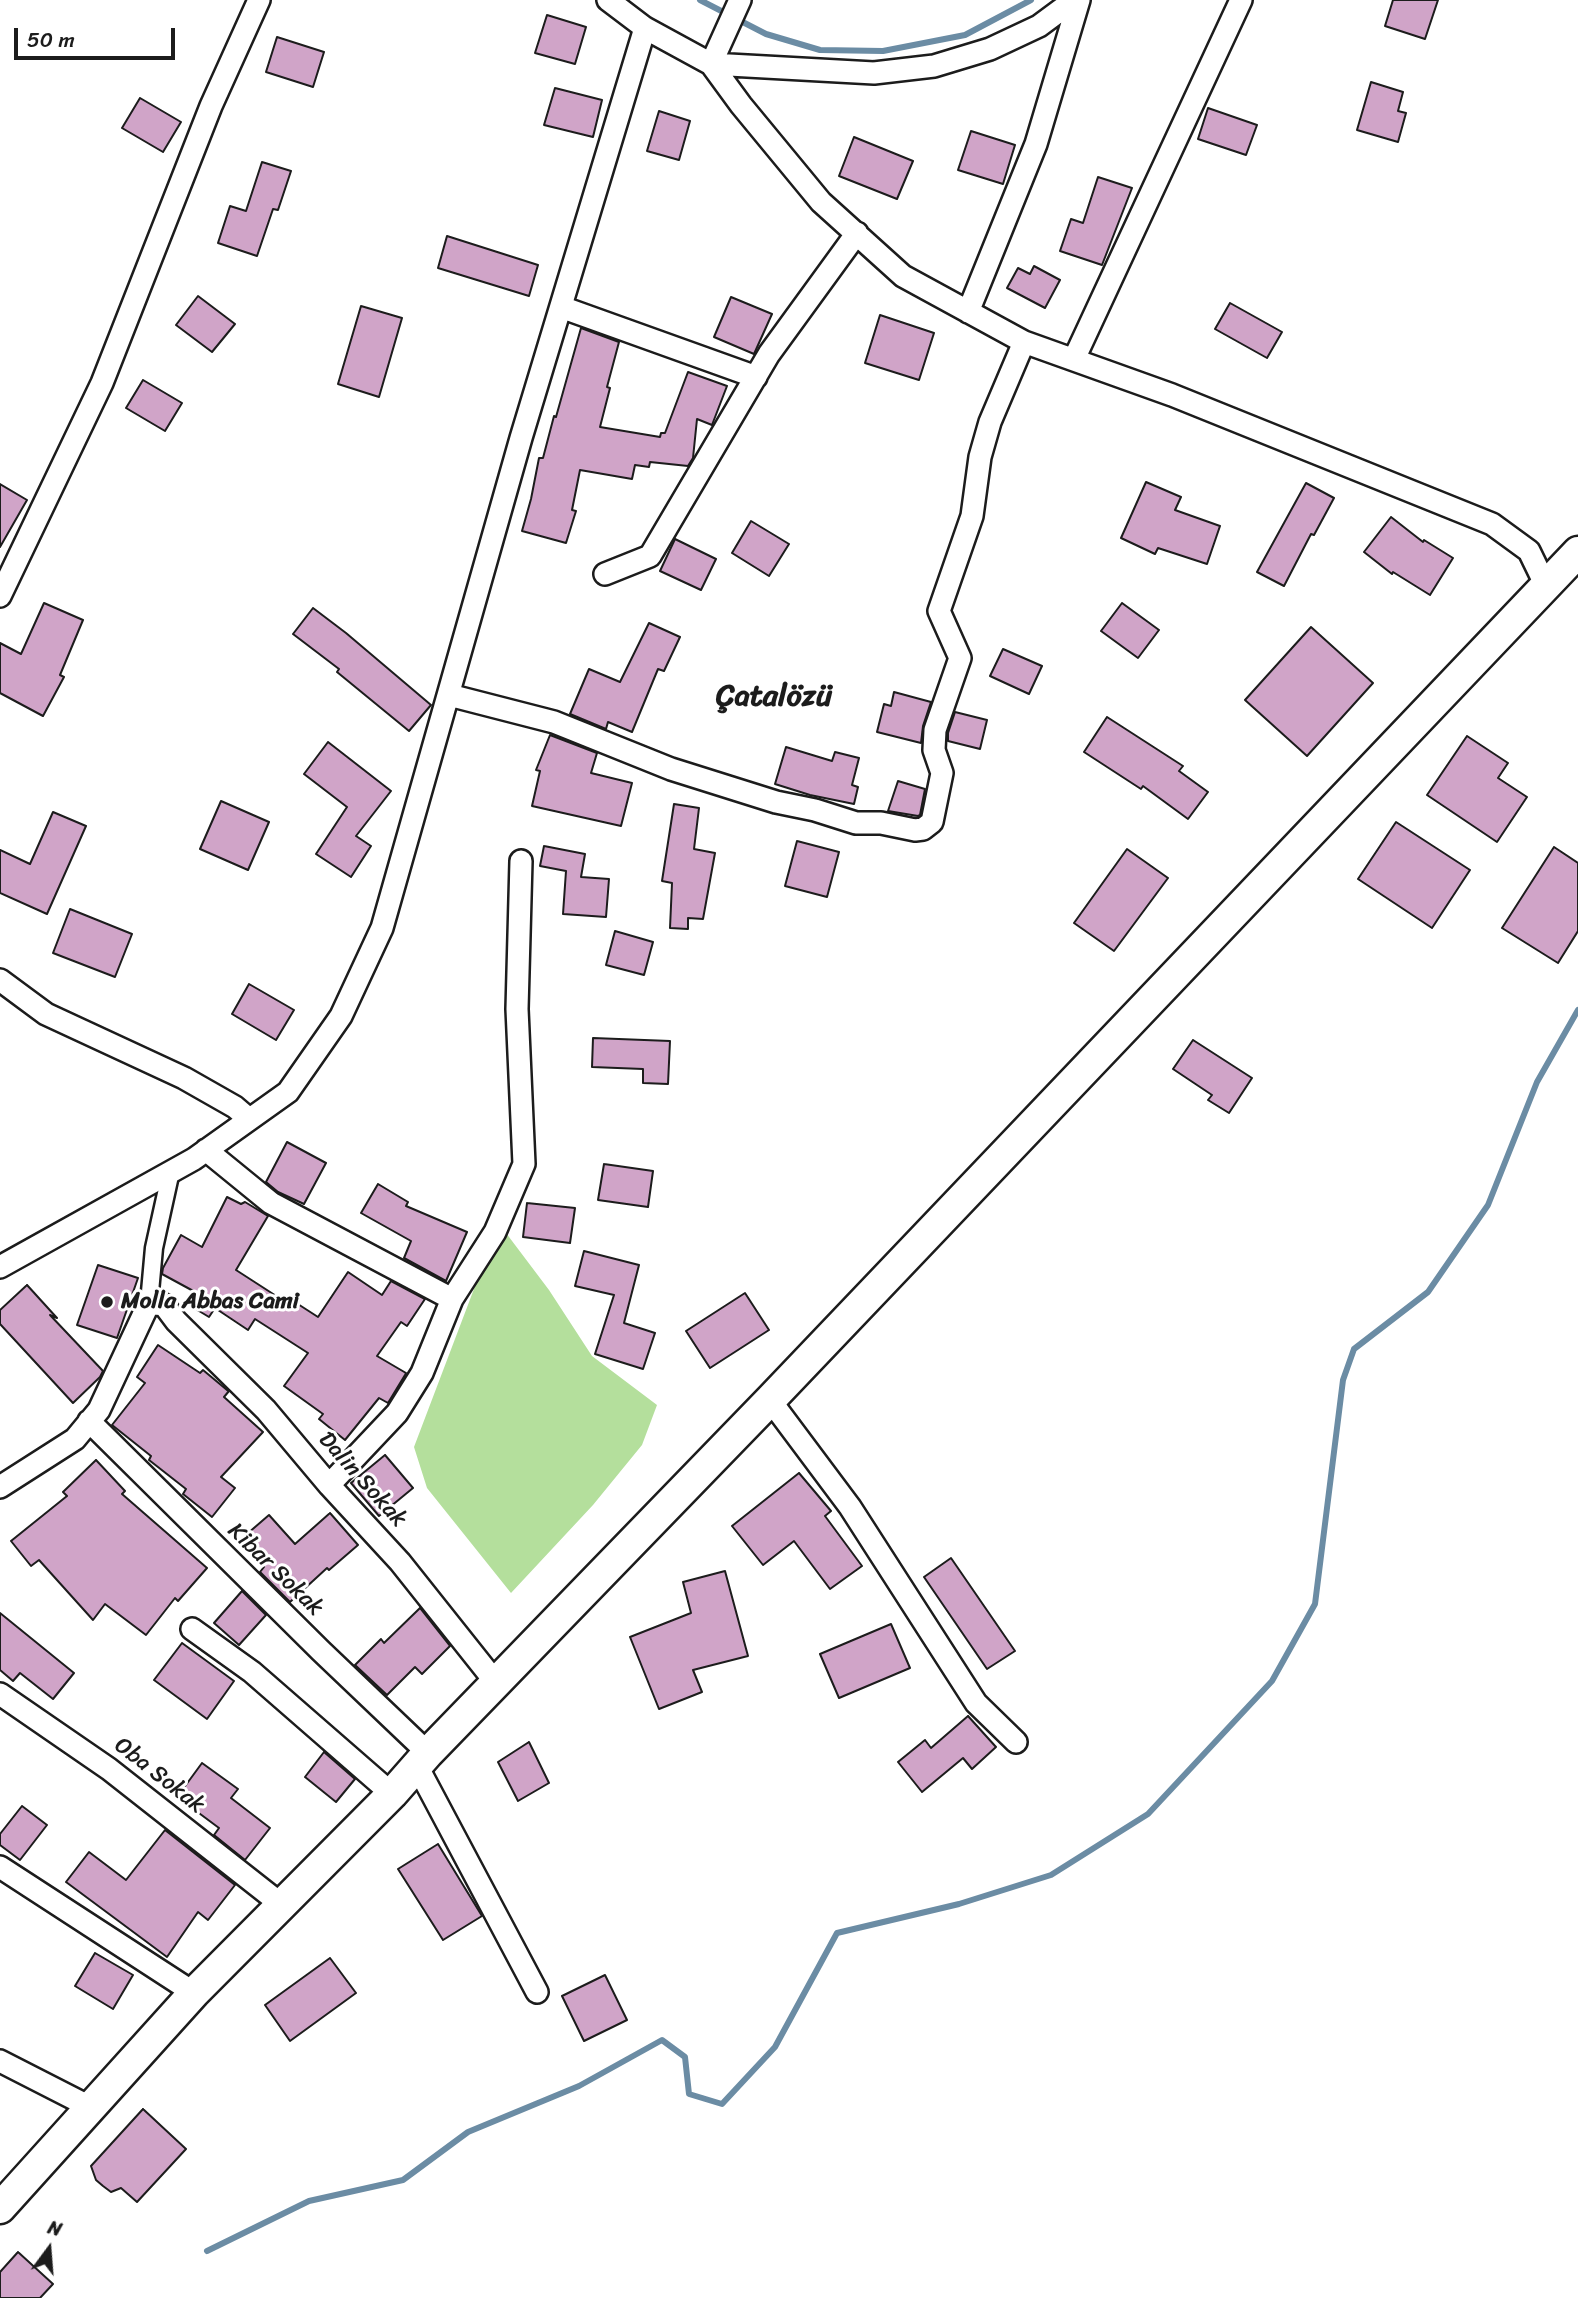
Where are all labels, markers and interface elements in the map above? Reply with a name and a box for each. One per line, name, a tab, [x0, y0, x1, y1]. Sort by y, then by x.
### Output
scale bar	[18, 14, 178, 58]
text: 50 m	[27, 21, 75, 59]
district label: Çatalözü	[716, 679, 832, 715]
place label: Molla Abbas Cami	[121, 1288, 299, 1316]
marker: Molla Abbas Cami	[99, 1294, 115, 1310]
street label: Dalin Sokak	[312, 1427, 412, 1533]
street label: Kibar Sokak	[222, 1518, 328, 1622]
street label: Oba Sokak	[108, 1732, 210, 1820]
text: N	[44, 2211, 66, 2246]
north arrow	[14, 2214, 84, 2284]

